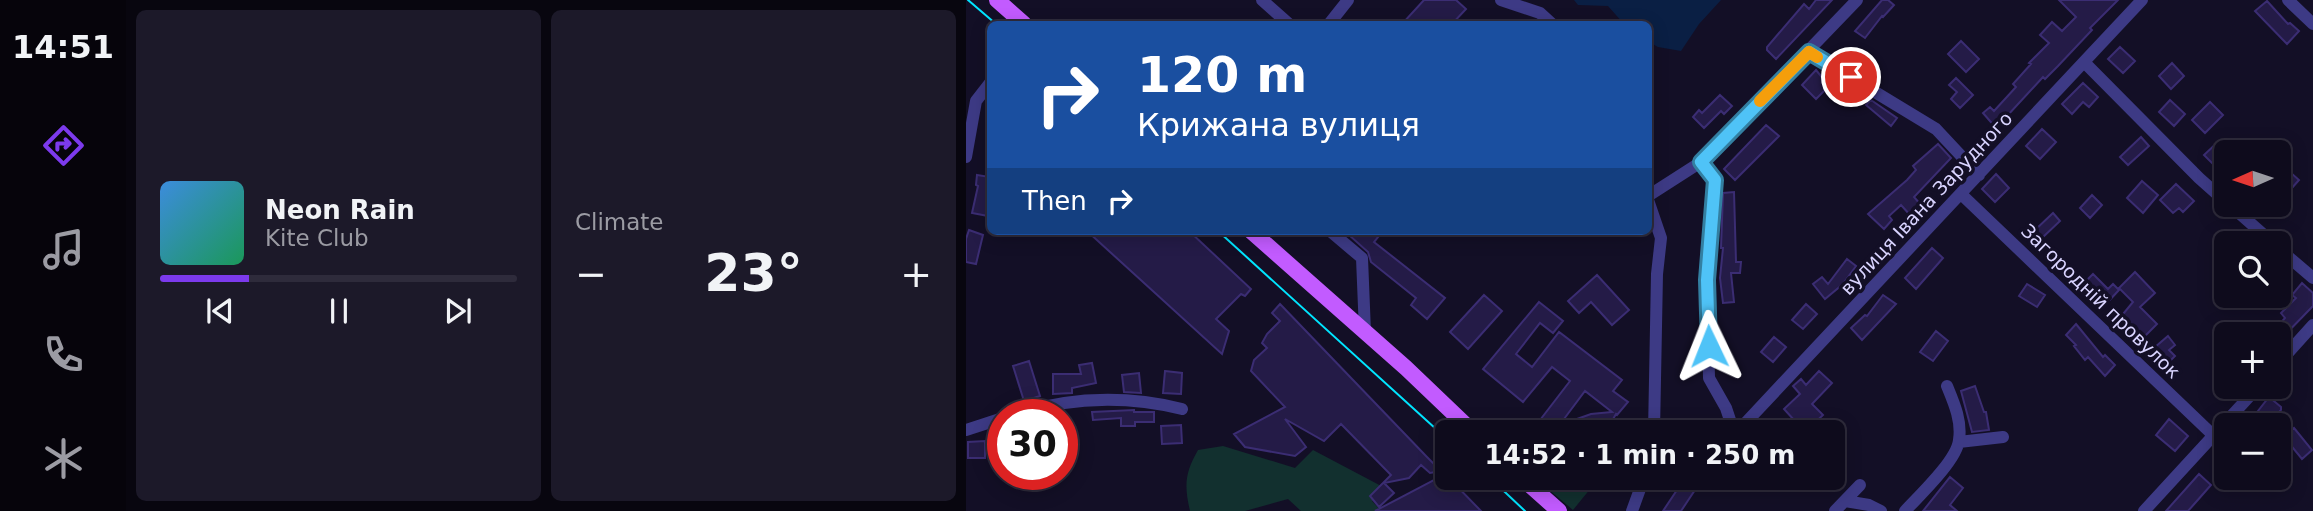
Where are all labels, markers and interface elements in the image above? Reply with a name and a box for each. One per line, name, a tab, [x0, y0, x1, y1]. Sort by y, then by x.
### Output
text: 14:51	[12, 28, 114, 66]
text: 120 m	[1137, 47, 1307, 104]
pin	[1821, 47, 1881, 107]
icon: right	[1022, 49, 1113, 140]
icon: arrive	[1832, 58, 1870, 96]
text: Крижана вулиця	[1137, 106, 1420, 144]
street label: вулиця Івана Зарудного	[1835, 107, 2017, 299]
icon: directions	[39, 121, 88, 170]
north arrow	[2214, 140, 2291, 217]
map controls	[2214, 140, 2291, 490]
icon: right	[1101, 182, 1139, 220]
text: Then	[1022, 186, 1087, 216]
text: Neon Rain	[265, 195, 415, 225]
text: Climate	[575, 209, 664, 235]
street label: Загородній провулок	[2017, 219, 2185, 383]
icon: music	[39, 225, 88, 274]
text: Kite Club	[265, 225, 369, 251]
button: search	[2214, 231, 2291, 308]
text: 23°	[704, 243, 803, 303]
text: −	[575, 252, 607, 296]
text: +	[900, 252, 932, 296]
icon: previous	[201, 292, 239, 330]
icon: pause	[320, 292, 358, 330]
icon: next	[439, 292, 477, 330]
position arrow	[1672, 309, 1746, 383]
button: +	[2214, 322, 2291, 399]
icon: phone	[39, 330, 88, 379]
speed limit sign: 30	[987, 399, 1078, 490]
button: −	[2214, 413, 2291, 490]
icon: climate	[39, 434, 88, 483]
text: 14:52 · 1 min · 250 m	[1485, 440, 1795, 470]

